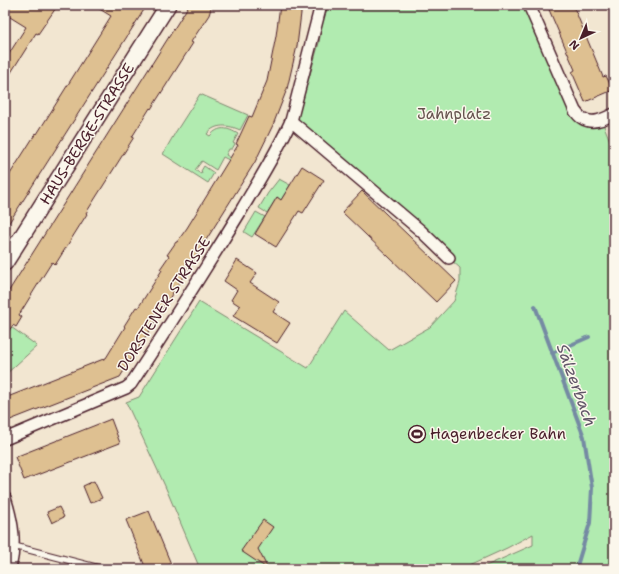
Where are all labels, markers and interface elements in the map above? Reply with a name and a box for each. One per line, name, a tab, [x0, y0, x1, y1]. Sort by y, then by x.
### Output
north arrow	[561, 18, 601, 58]
text: N	[566, 36, 583, 53]
street label: HAUS-BERGE-STRASSE	[35, 59, 139, 209]
park label: Jahnplatz	[417, 104, 491, 124]
street label: DORSTENER STRASSE	[113, 233, 215, 375]
water label: Sälzerbach	[552, 341, 601, 429]
sports icon: Hagenbecker Bahn	[407, 424, 427, 444]
place label: Hagenbecker Bahn	[430, 424, 566, 444]

